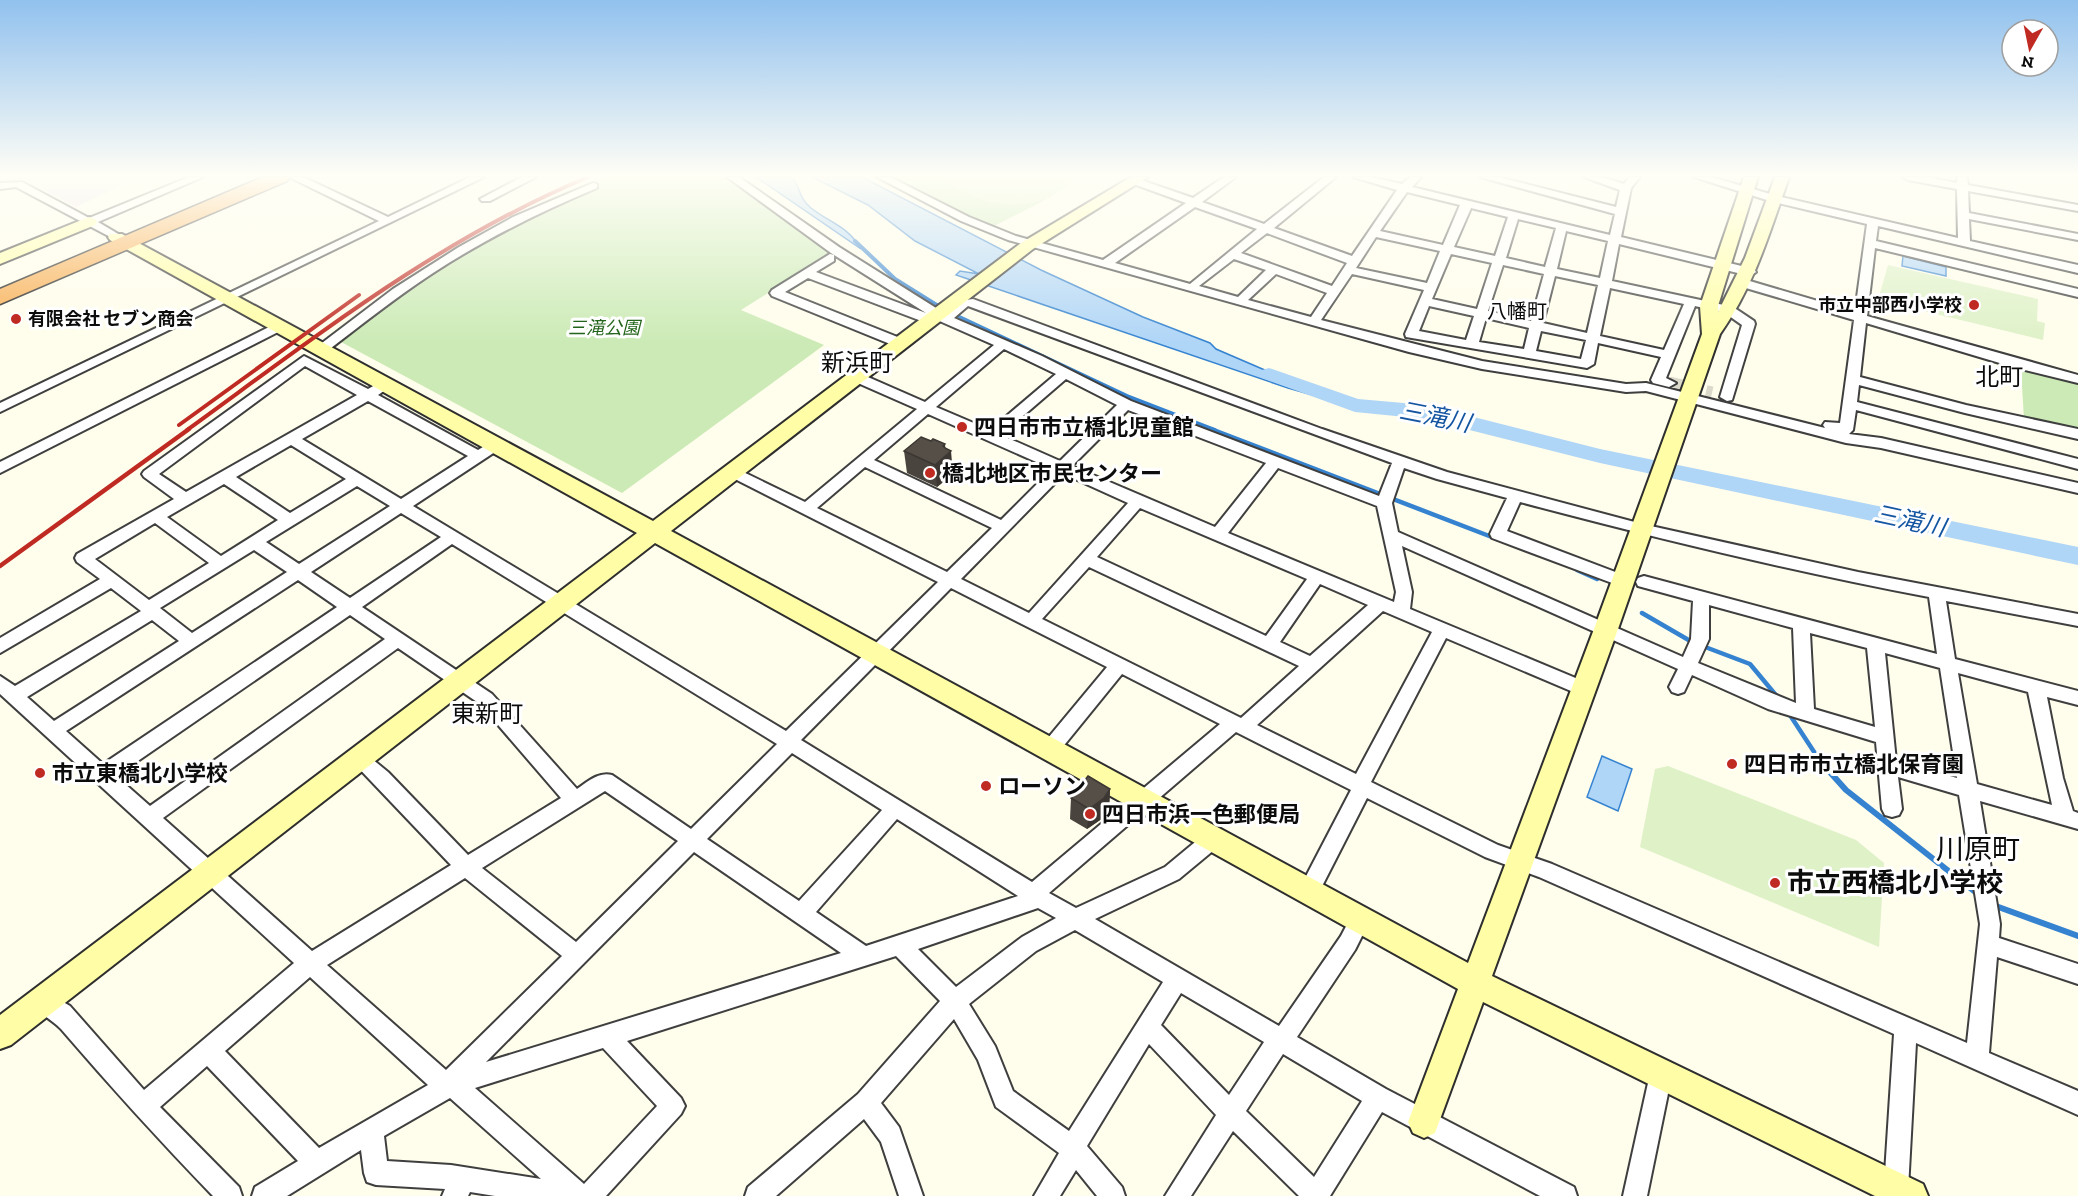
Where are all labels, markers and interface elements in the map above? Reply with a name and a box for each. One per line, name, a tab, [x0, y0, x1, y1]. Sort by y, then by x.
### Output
north arrow	[2000, 18, 2060, 78]
text: N	[2020, 52, 2035, 73]
place label: 市立中部西小学校	[1818, 294, 1962, 316]
marker: 市立中部西小学校	[1967, 298, 1981, 312]
district label: 八幡町	[1487, 299, 1547, 323]
place label: 有限会社 セブン商会	[28, 308, 193, 330]
marker: 有限会社 セブン商会	[9, 312, 23, 326]
park label: 三滝公園	[568, 317, 643, 339]
district label: 新浜町	[821, 348, 893, 377]
district label: 北町	[1975, 362, 2023, 391]
water label: 三滝川	[1397, 395, 1476, 438]
place label: 四日市市立橋北児童館	[974, 414, 1194, 441]
marker: 四日市市立橋北児童館	[955, 420, 969, 434]
place label: 橋北地区市民センター	[942, 460, 1162, 487]
marker: 橋北地区市民センター	[923, 466, 937, 480]
water label: 三滝川	[1872, 499, 1951, 543]
district label: 東新町	[451, 699, 523, 728]
place label: 四日市市立橋北保育園	[1744, 751, 1964, 778]
marker: 四日市市立橋北保育園	[1725, 757, 1739, 771]
place label: 市立東橋北小学校	[52, 760, 228, 787]
marker: 市立東橋北小学校	[33, 766, 47, 780]
place label: ローソン	[998, 773, 1086, 800]
marker: ローソン	[979, 779, 993, 793]
place label: 四日市浜一色郵便局	[1102, 801, 1300, 828]
marker: 四日市浜一色郵便局	[1083, 807, 1097, 821]
district label: 川原町	[1936, 833, 2020, 866]
place label: 市立西橋北小学校	[1787, 867, 2003, 899]
marker: 市立西橋北小学校	[1768, 876, 1782, 890]

